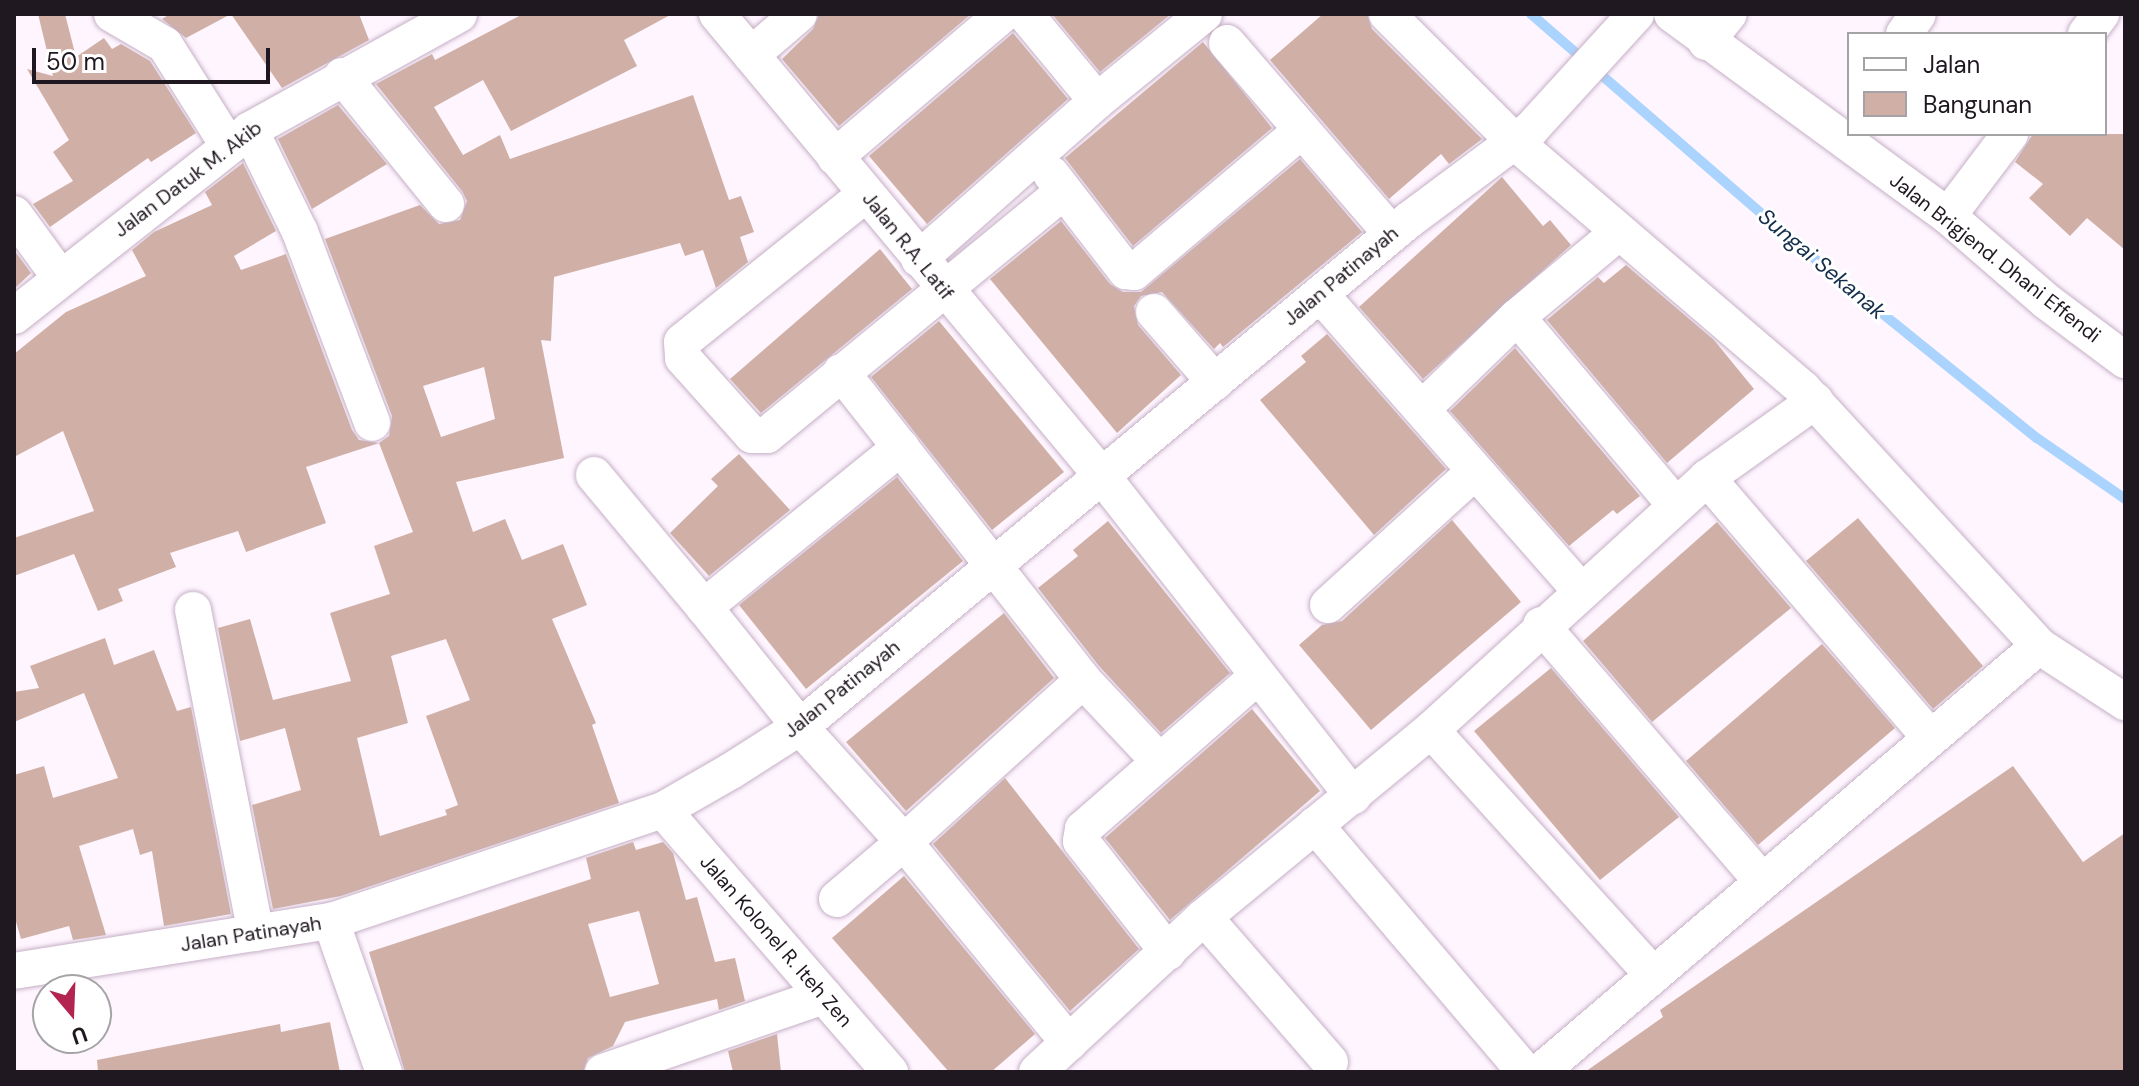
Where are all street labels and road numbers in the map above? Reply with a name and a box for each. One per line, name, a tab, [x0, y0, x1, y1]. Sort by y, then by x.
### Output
street label: Jalan Datuk M. Akib	[109, 116, 267, 242]
street label: Jalan Brigjend. Dhani Effendi	[1885, 168, 2105, 348]
street label: Jalan R.A. Latif	[857, 187, 959, 305]
street label: Jalan Patinayah	[1279, 221, 1403, 331]
street label: Jalan Patinayah	[779, 635, 905, 743]
street label: Jalan Kolonel R. Iteh Zen	[695, 850, 857, 1032]
street label: Jalan Patinayah	[179, 911, 323, 957]

